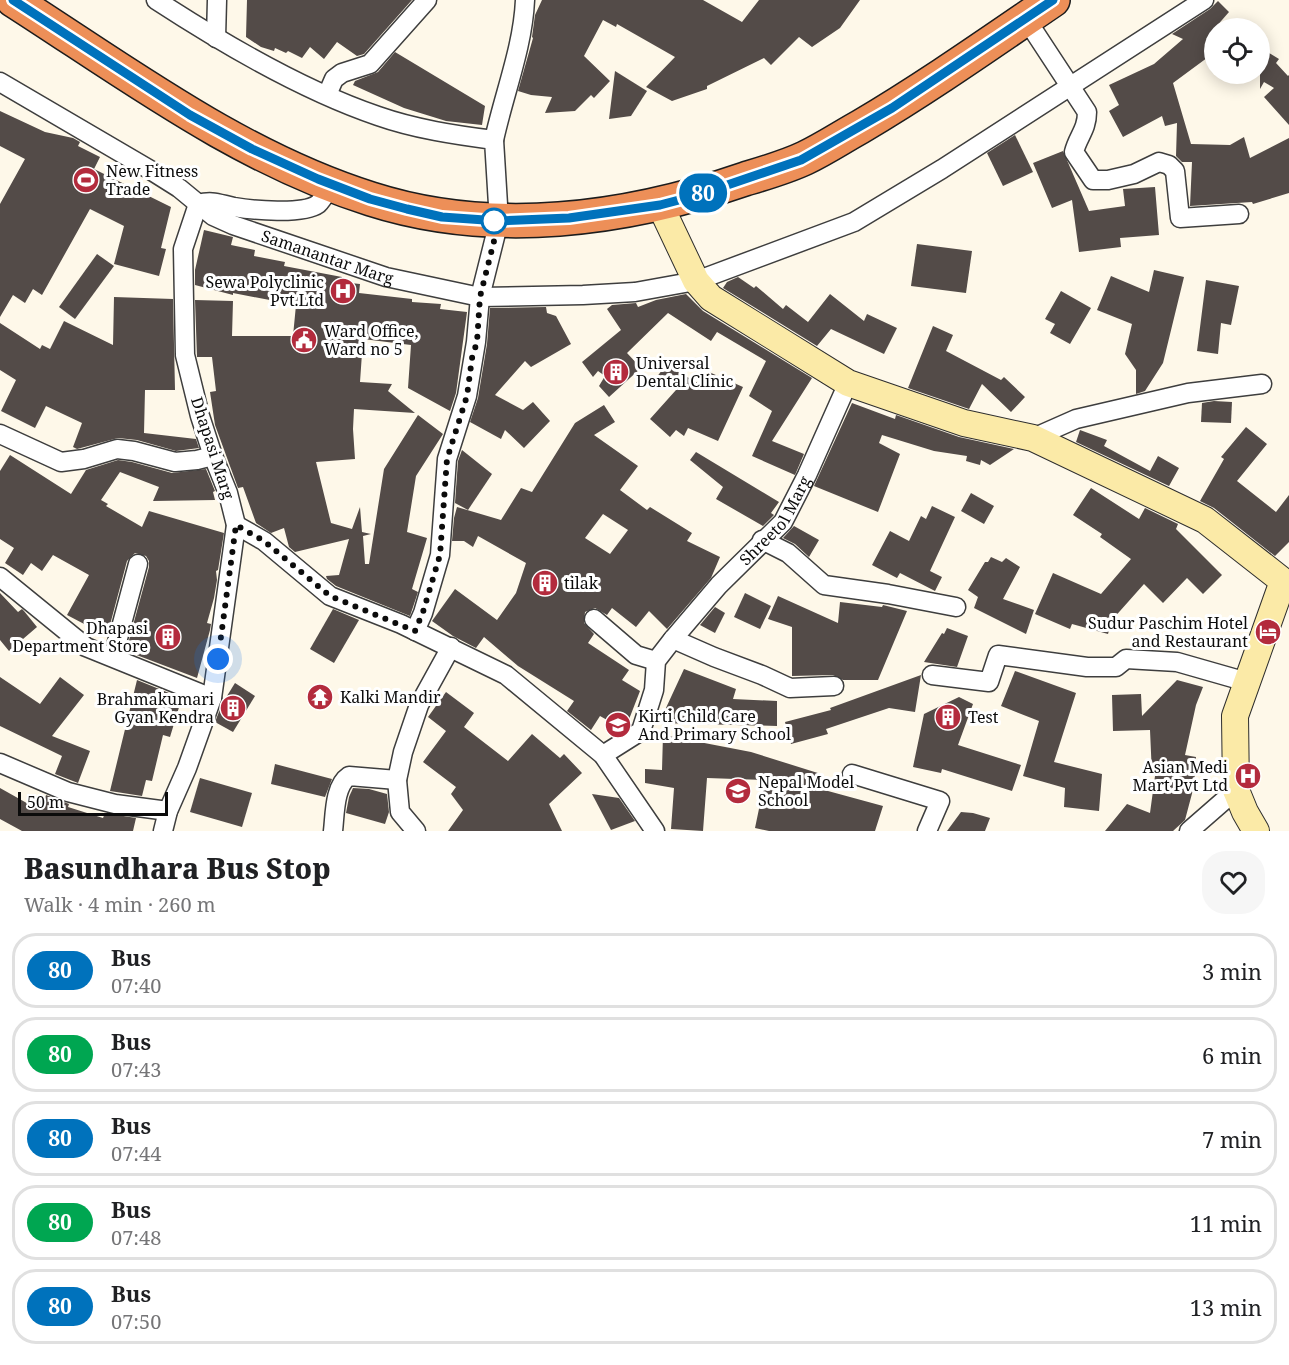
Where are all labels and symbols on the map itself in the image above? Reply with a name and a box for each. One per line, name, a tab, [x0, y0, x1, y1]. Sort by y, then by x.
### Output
place label: New Fitness Trade	[106, 160, 198, 200]
sports icon: New Fitness Trade	[71, 165, 101, 195]
line badge: 80	[676, 174, 730, 212]
unlabelled marker	[481, 208, 507, 234]
street label: Samanantar Marg	[259, 225, 396, 289]
place label: Sewa Polyclinic Pvt.Ltd	[206, 271, 324, 311]
hospital icon: Sewa Polyclinic Pvt.Ltd	[328, 276, 358, 306]
place label: Ward Office, Ward no 5	[324, 320, 419, 360]
public building icon: Ward Office, Ward no 5	[289, 325, 319, 355]
place label: Universal Dental Clinic	[636, 352, 734, 392]
building icon: Universal Dental Clinic	[601, 357, 631, 387]
street label: Dhapasi Marg	[186, 394, 240, 502]
street label: Shreetol Marg	[734, 472, 816, 570]
building icon: tilak	[530, 568, 560, 598]
place label: tilak	[564, 572, 599, 594]
place label: Sudur Paschim Hotel and Restaurant	[1088, 612, 1248, 652]
place label: Dhapasi Department Store	[12, 617, 148, 657]
hotel icon: Sudur Paschim Hotel and Restaurant	[1253, 617, 1283, 647]
building icon: Dhapasi Department Store	[153, 622, 183, 652]
your location	[203, 644, 233, 674]
temple icon: Kalki Mandir	[305, 682, 335, 712]
place label: Kalki Mandir	[340, 686, 441, 708]
place label: Brahmakumari Gyan Kendra	[97, 688, 214, 728]
building icon: Brahmakumari Gyan Kendra	[218, 693, 248, 723]
building icon: Test	[933, 702, 963, 732]
place label: Kirti Child Care And Primary School	[638, 705, 791, 745]
place label: Test	[968, 706, 999, 728]
school or university icon: Kirti Child Care And Primary School	[603, 710, 633, 740]
place label: Asian Medi Mart Pvt Ltd	[1133, 756, 1228, 796]
hospital icon: Asian Medi Mart Pvt Ltd	[1233, 761, 1263, 791]
place label: Nepal Model School	[758, 771, 854, 811]
school or university icon: Nepal Model School	[723, 776, 753, 806]
scale bar	[18, 789, 168, 816]

